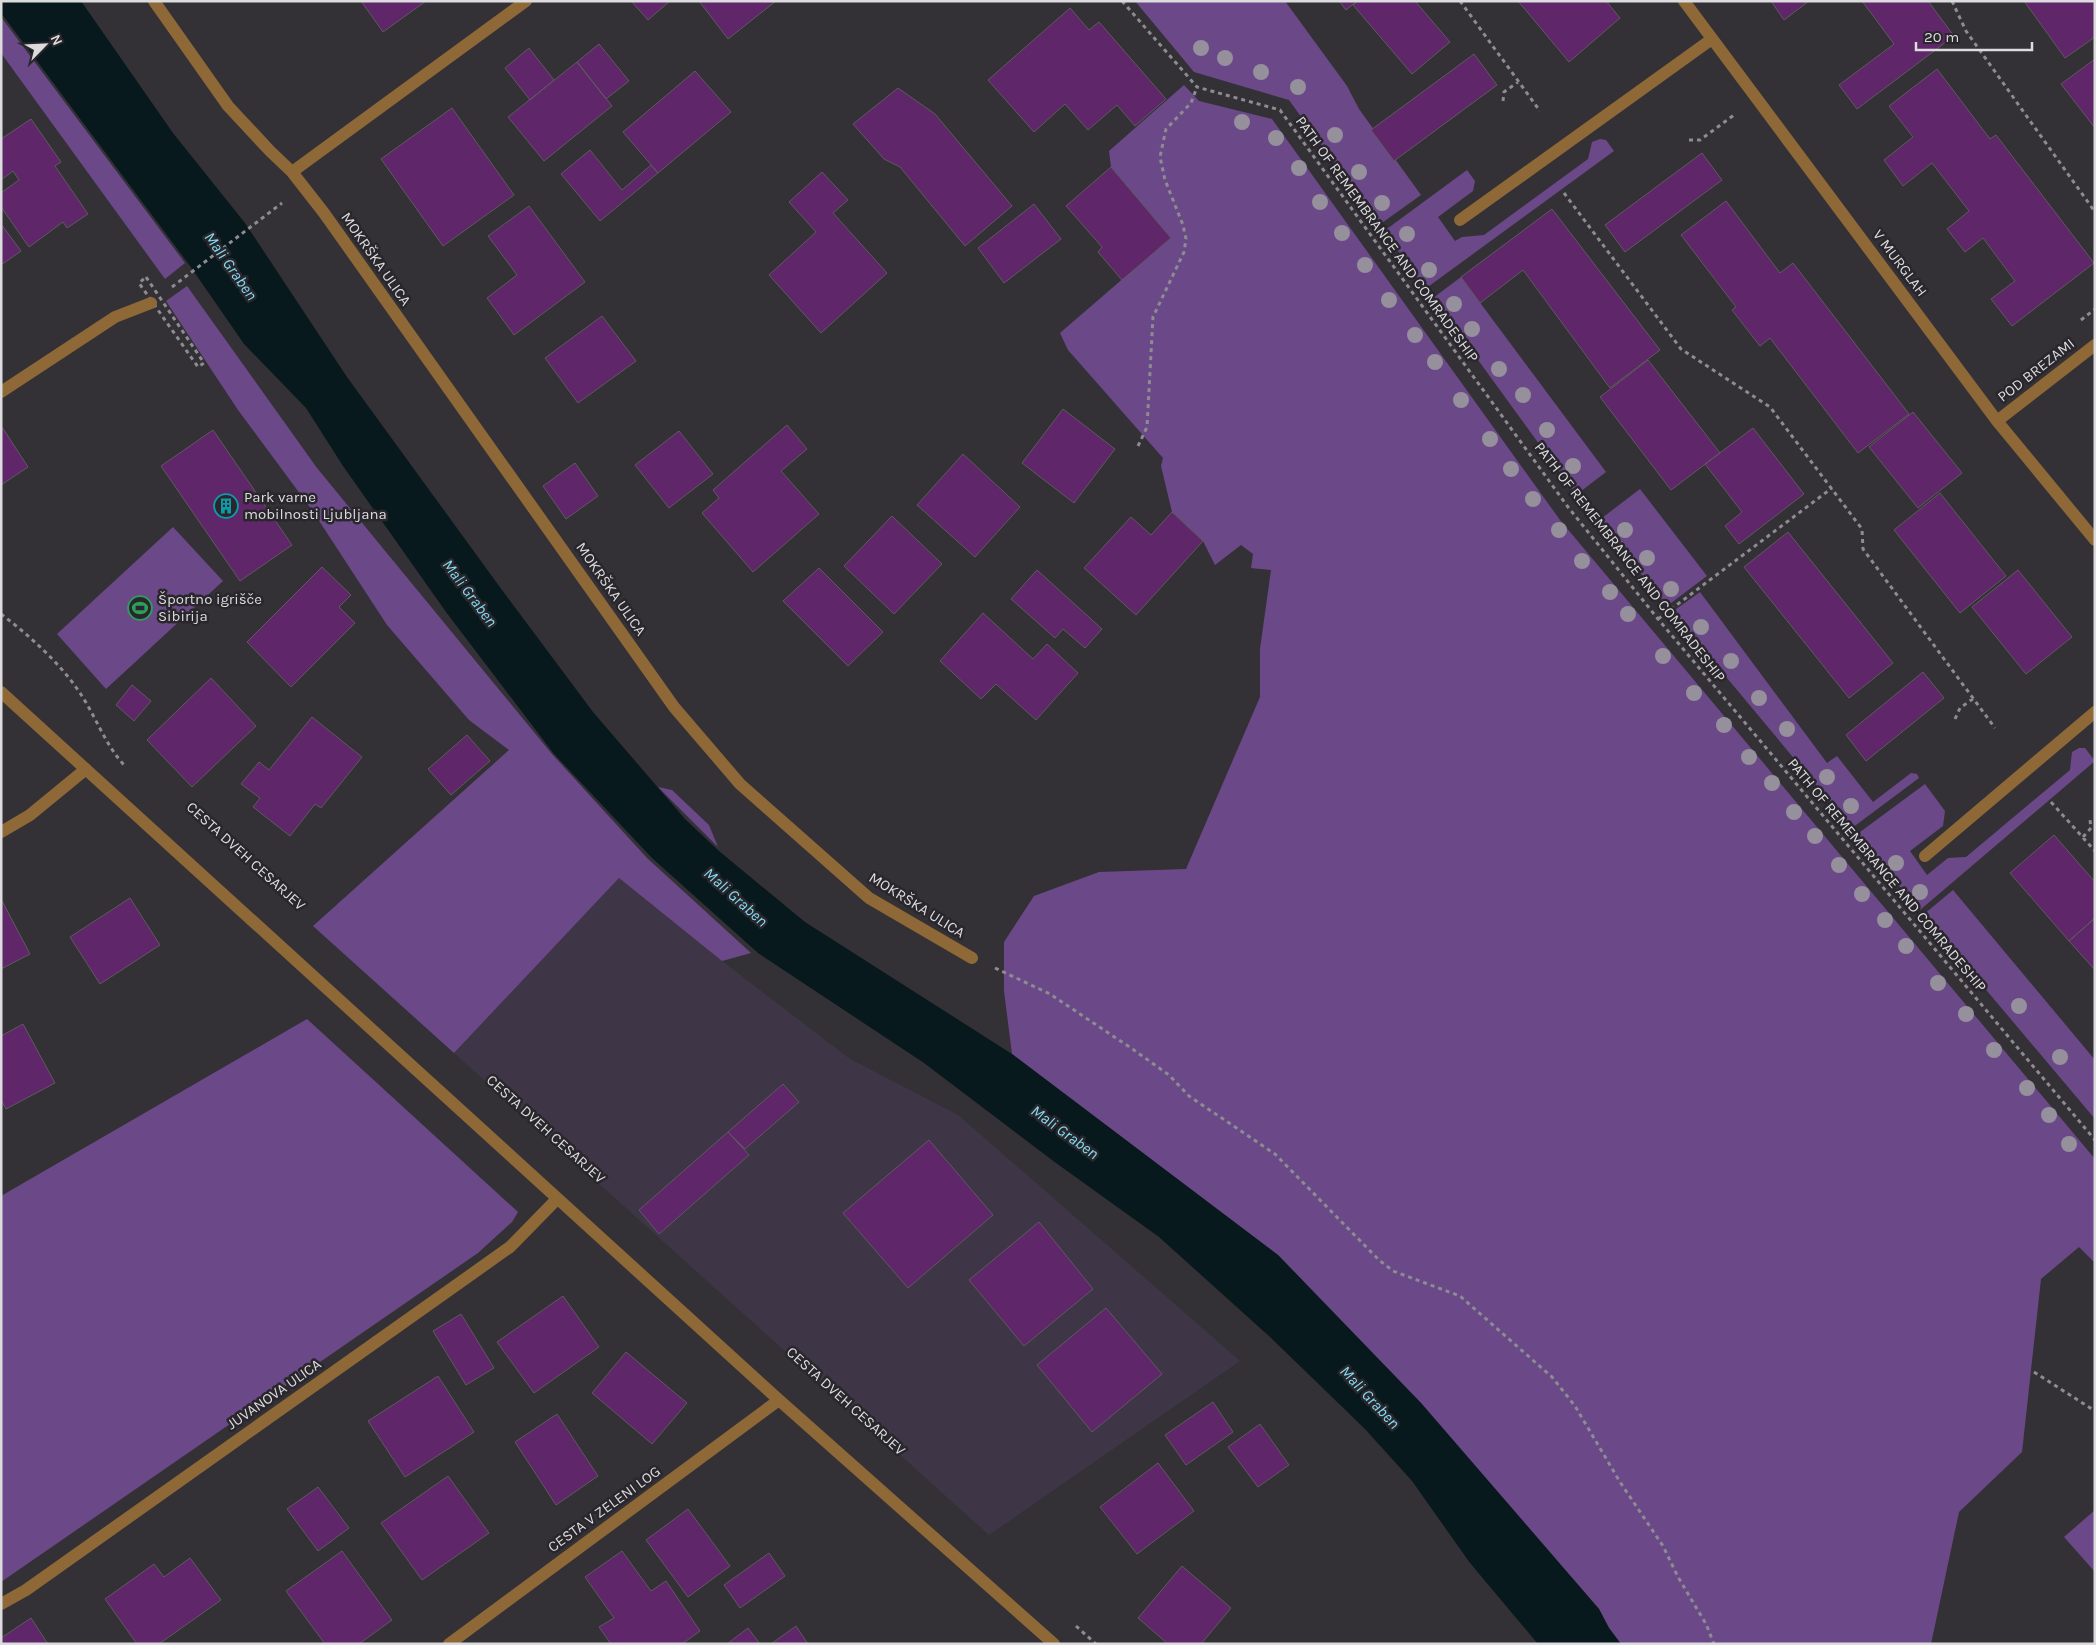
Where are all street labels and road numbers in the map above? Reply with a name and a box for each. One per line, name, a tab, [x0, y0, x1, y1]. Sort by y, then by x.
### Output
street label: PATH OF REMEMBRANCE AND COMRADESHIP	[1292, 113, 1482, 365]
street label: MOKRŠKA ULICA	[337, 209, 415, 309]
street label: V MURGLAH	[1869, 226, 1931, 300]
street label: POD BREZAMI	[1994, 334, 2078, 406]
street label: PATH OF REMEMBRANCE AND COMRADESHIP	[1531, 438, 1729, 686]
street label: MOKRŠKA ULICA	[572, 539, 650, 639]
street label: PATH OF REMEMBRANCE AND COMRADESHIP	[1784, 754, 1990, 996]
street label: CESTA DVEH CESARJEV	[183, 798, 309, 914]
street label: MOKRŠKA ULICA	[866, 868, 969, 942]
street label: CESTA DVEH CESARJEV	[483, 1071, 609, 1187]
street label: CESTA DVEH CESARJEV	[783, 1343, 909, 1459]
street label: JUVANOVA ULICA	[223, 1355, 325, 1433]
street label: CESTA V ZELENI LOG	[544, 1462, 664, 1556]

